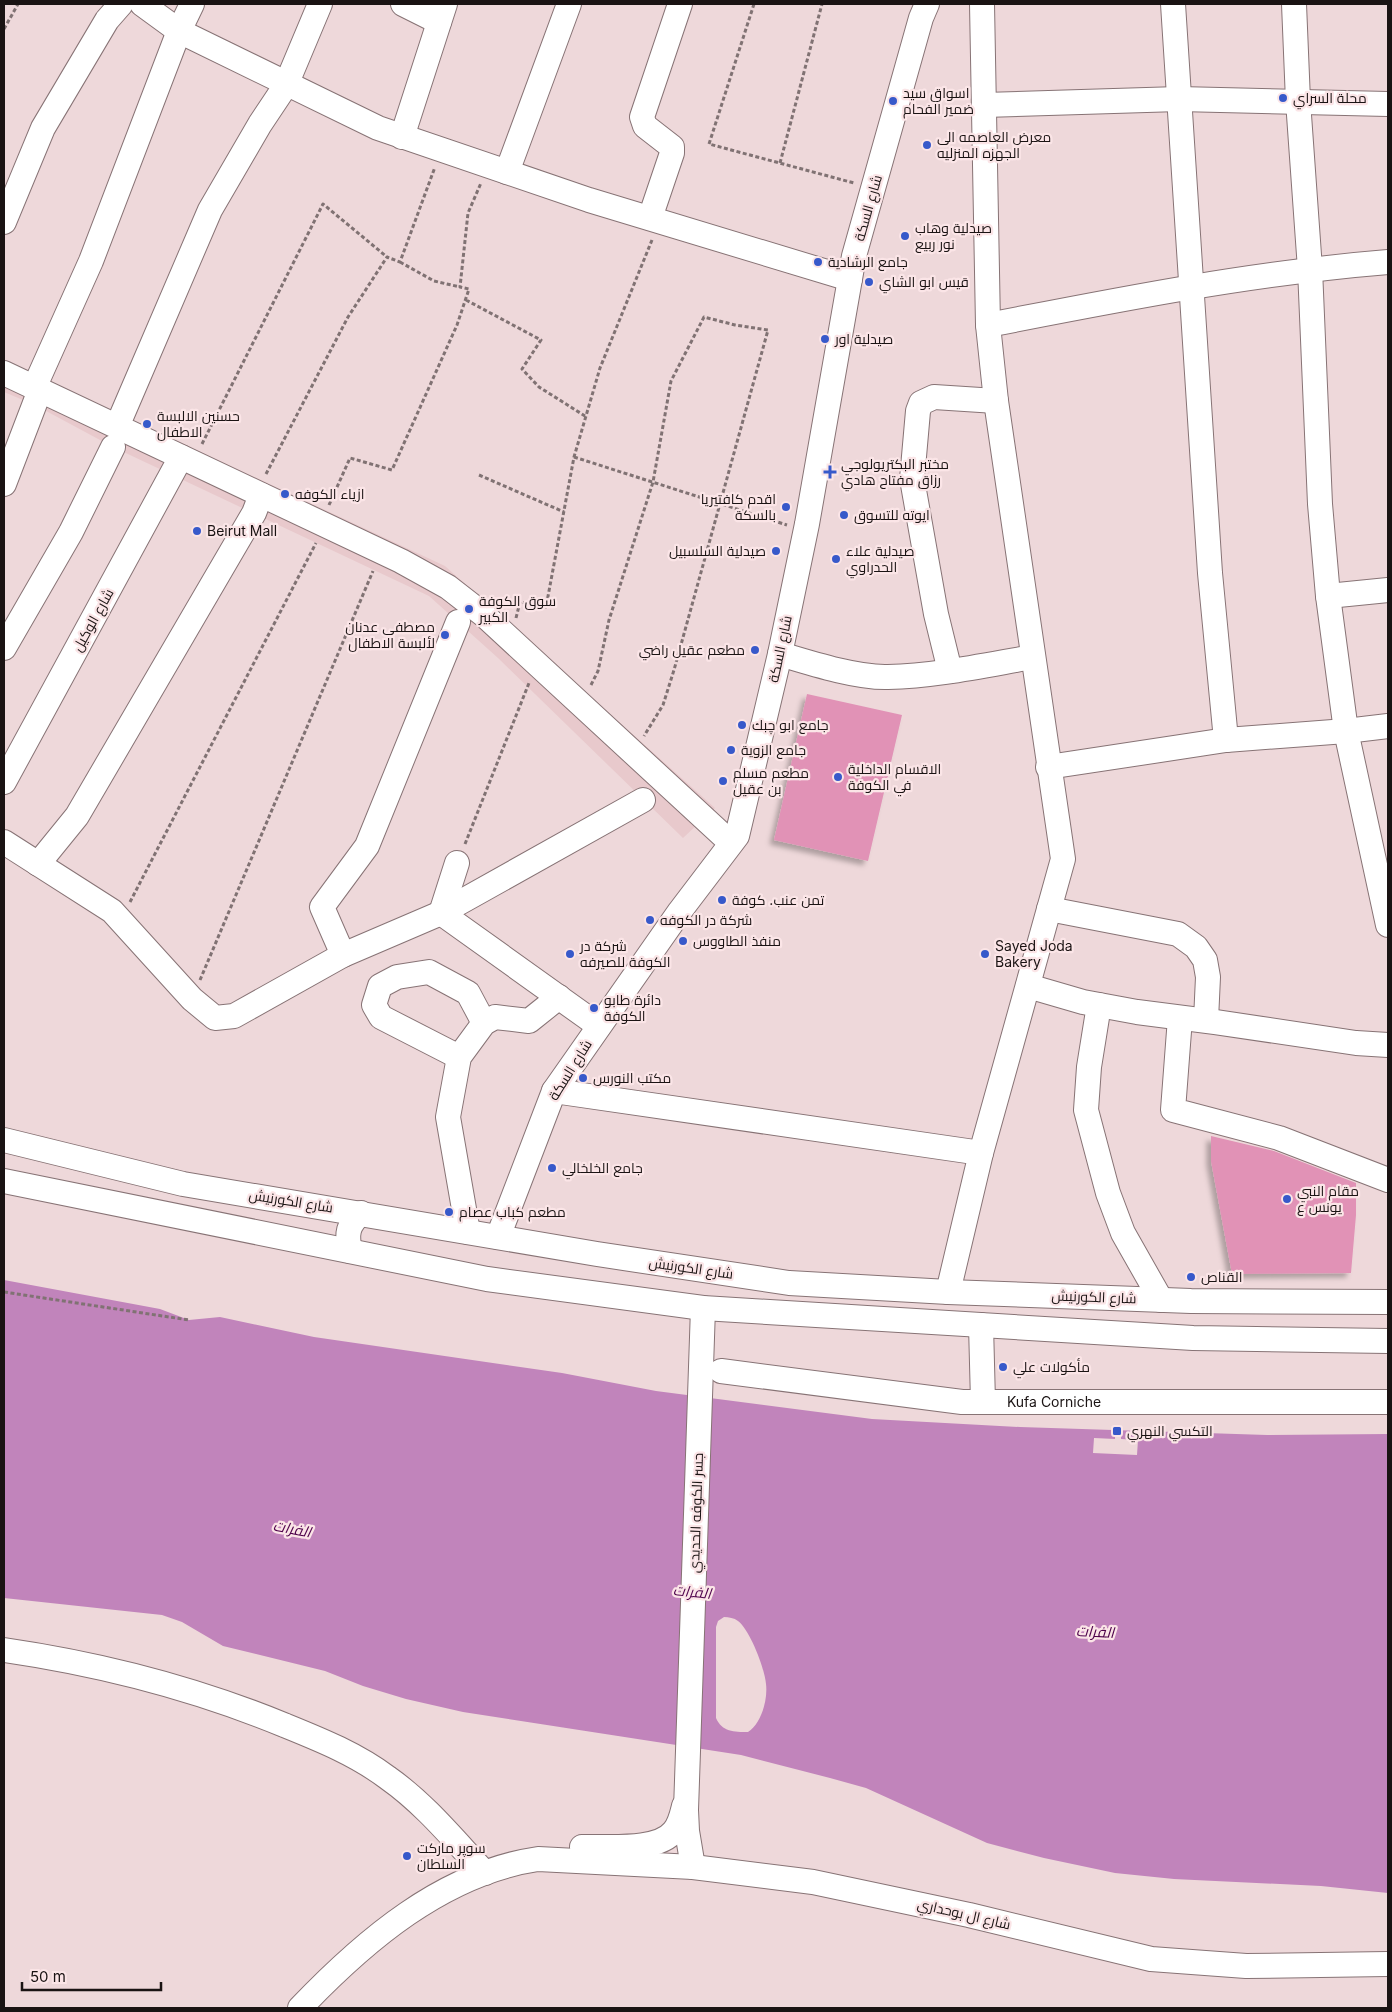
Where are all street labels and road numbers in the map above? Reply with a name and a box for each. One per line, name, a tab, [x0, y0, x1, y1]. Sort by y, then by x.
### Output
street label: شارع السكة	[850, 173, 886, 243]
street label: شارع الوكيل	[68, 585, 118, 655]
street label: شارع السكة	[764, 614, 796, 684]
street label: شارع السكة	[544, 1036, 596, 1104]
street label: شارع الكورنيش	[248, 1185, 334, 1217]
street label: شارع الكورنيش	[648, 1253, 734, 1283]
street label: شارع الكورنيش	[1051, 1287, 1137, 1307]
street label: Kufa Corniche	[1007, 1393, 1101, 1410]
street label: جسر الکوفه الحديدي	[685, 1452, 710, 1574]
street label: شارع ال بوحداري	[915, 1895, 1012, 1936]

